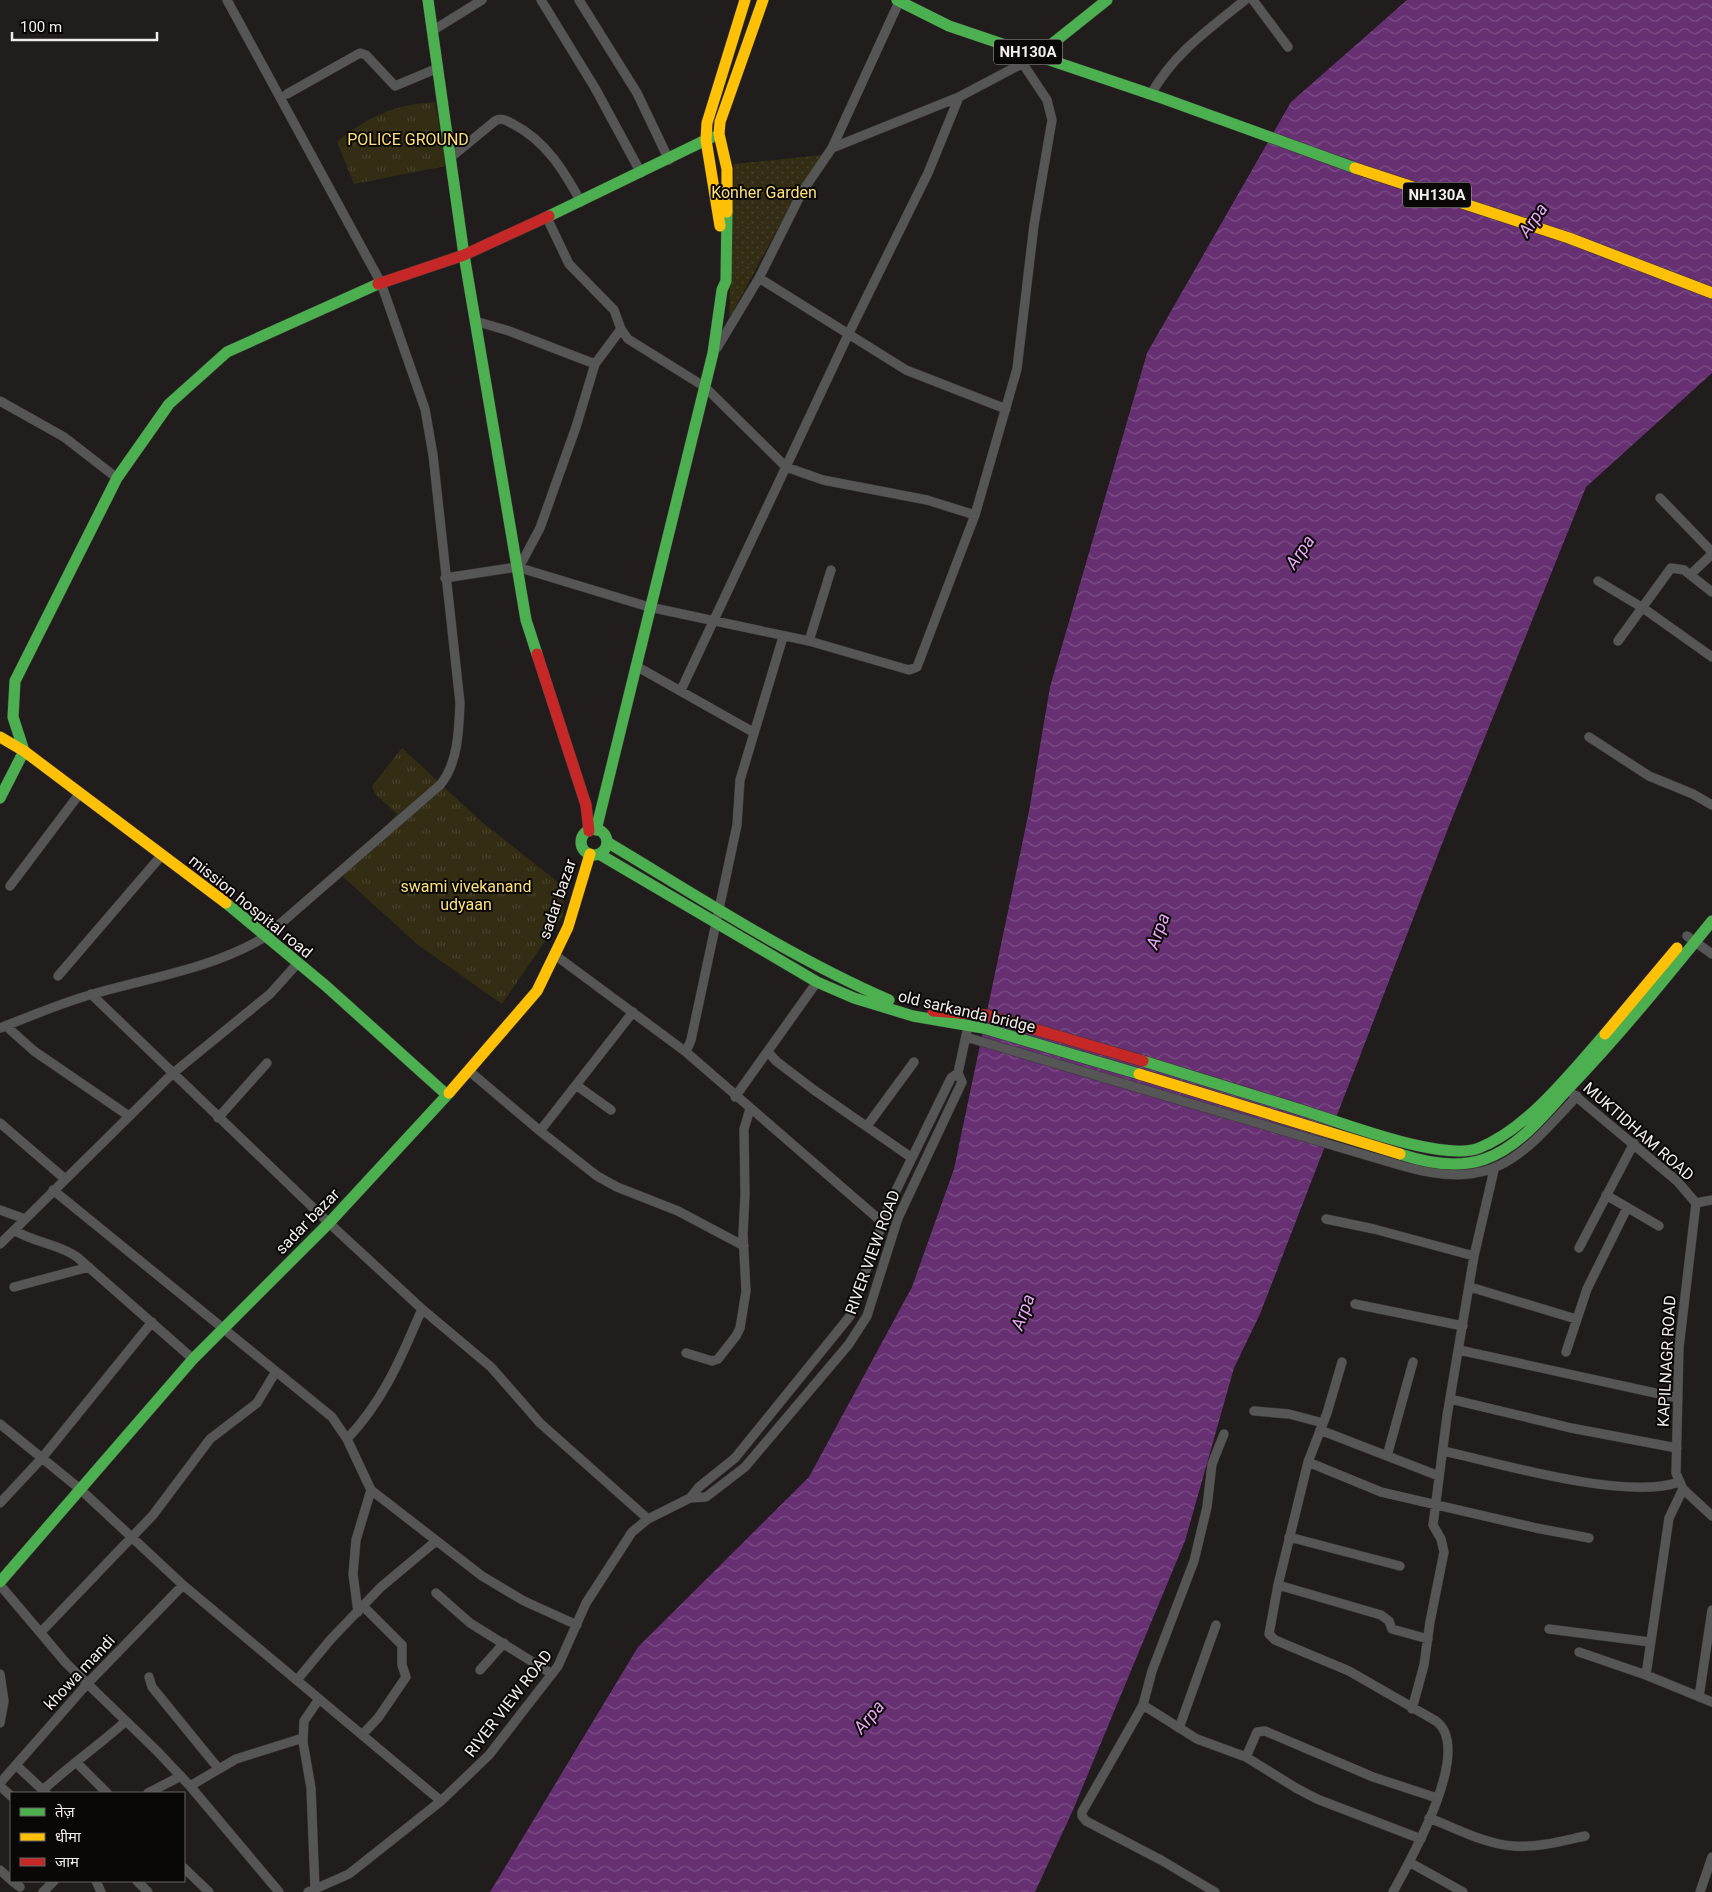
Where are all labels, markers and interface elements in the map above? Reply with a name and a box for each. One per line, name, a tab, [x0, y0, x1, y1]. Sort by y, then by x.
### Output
scale bar	[12, 10, 158, 42]
text: 100 m	[20, 18, 62, 36]
road number: NH130A	[994, 40, 1062, 64]
park label: POLICE GROUND	[347, 130, 469, 149]
road number: NH130A	[1403, 182, 1471, 208]
park label: Konher Garden	[711, 183, 817, 202]
water label: Arpa	[1513, 199, 1552, 242]
water label: Arpa	[1280, 531, 1319, 574]
street label: mission hospital road	[185, 851, 316, 962]
street label: sadar bazar	[535, 856, 580, 942]
park label: swami vivekanand udyaan	[401, 877, 531, 914]
water label: Arpa	[1141, 910, 1174, 953]
street label: old sarkanda bridge	[896, 986, 1037, 1037]
street label: MUKTIDHAM ROAD	[1579, 1078, 1698, 1185]
street label: sadar bazar	[271, 1184, 344, 1258]
street label: RIVER VIEW ROAD	[841, 1187, 904, 1317]
water label: Arpa	[1006, 1291, 1039, 1334]
street label: KAPILNAGR ROAD	[1654, 1295, 1679, 1427]
street label: khowa mandi	[40, 1631, 119, 1714]
street label: RIVER VIEW ROAD	[461, 1646, 556, 1761]
water label: Arpa	[848, 1696, 888, 1738]
legend	[10, 1792, 185, 1882]
text: तेज़	[55, 1803, 76, 1821]
text: धीमा	[55, 1828, 82, 1846]
text: जाम	[55, 1853, 80, 1871]

